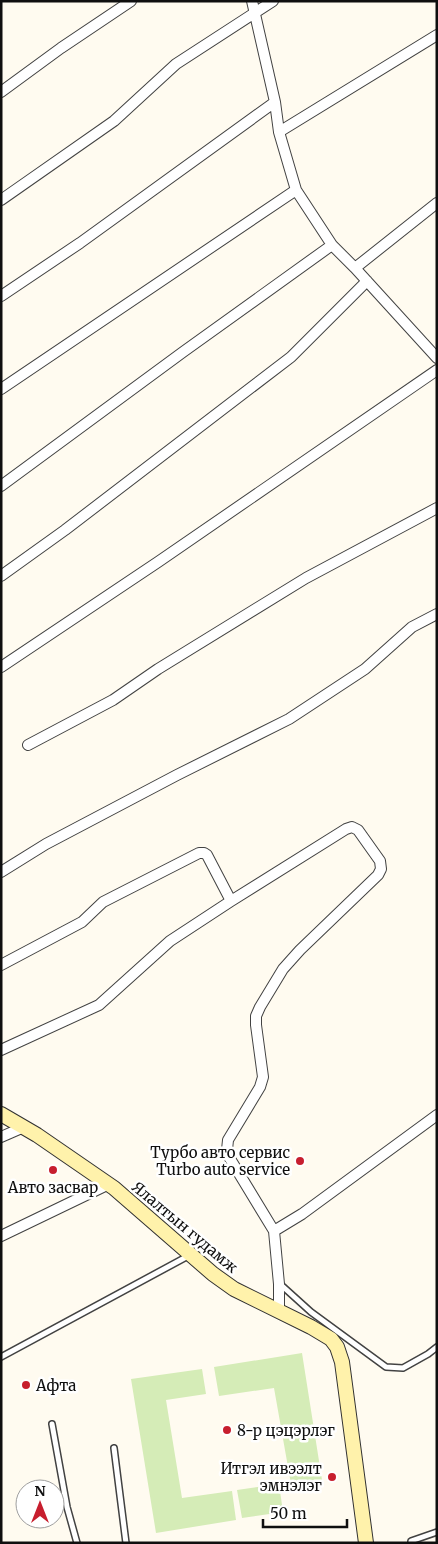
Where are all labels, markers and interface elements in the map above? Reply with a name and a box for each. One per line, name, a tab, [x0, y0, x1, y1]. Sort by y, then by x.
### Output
place label: Турбо авто сервис Turbo auto service	[150, 1143, 290, 1179]
marker: Турбо авто сервис Turbo auto service	[294, 1155, 306, 1167]
marker: Авто засвар	[47, 1164, 59, 1176]
street label: Ялалтын гудамж	[128, 1177, 242, 1277]
place label: Авто засвар	[7, 1178, 98, 1197]
place label: Афта	[35, 1376, 76, 1395]
marker: Афта	[20, 1379, 32, 1391]
place label: 8-р цэцэрлэг	[237, 1421, 335, 1440]
marker: 8-р цэцэрлэг	[221, 1424, 233, 1436]
place label: Итгэл ивээлт эмнэлэг	[220, 1459, 322, 1495]
marker: Итгэл ивээлт эмнэлэг	[326, 1471, 338, 1483]
north arrow	[15, 1479, 65, 1529]
text: N	[34, 1482, 46, 1500]
scale bar	[263, 1496, 347, 1528]
text: 50 m	[270, 1504, 307, 1523]

